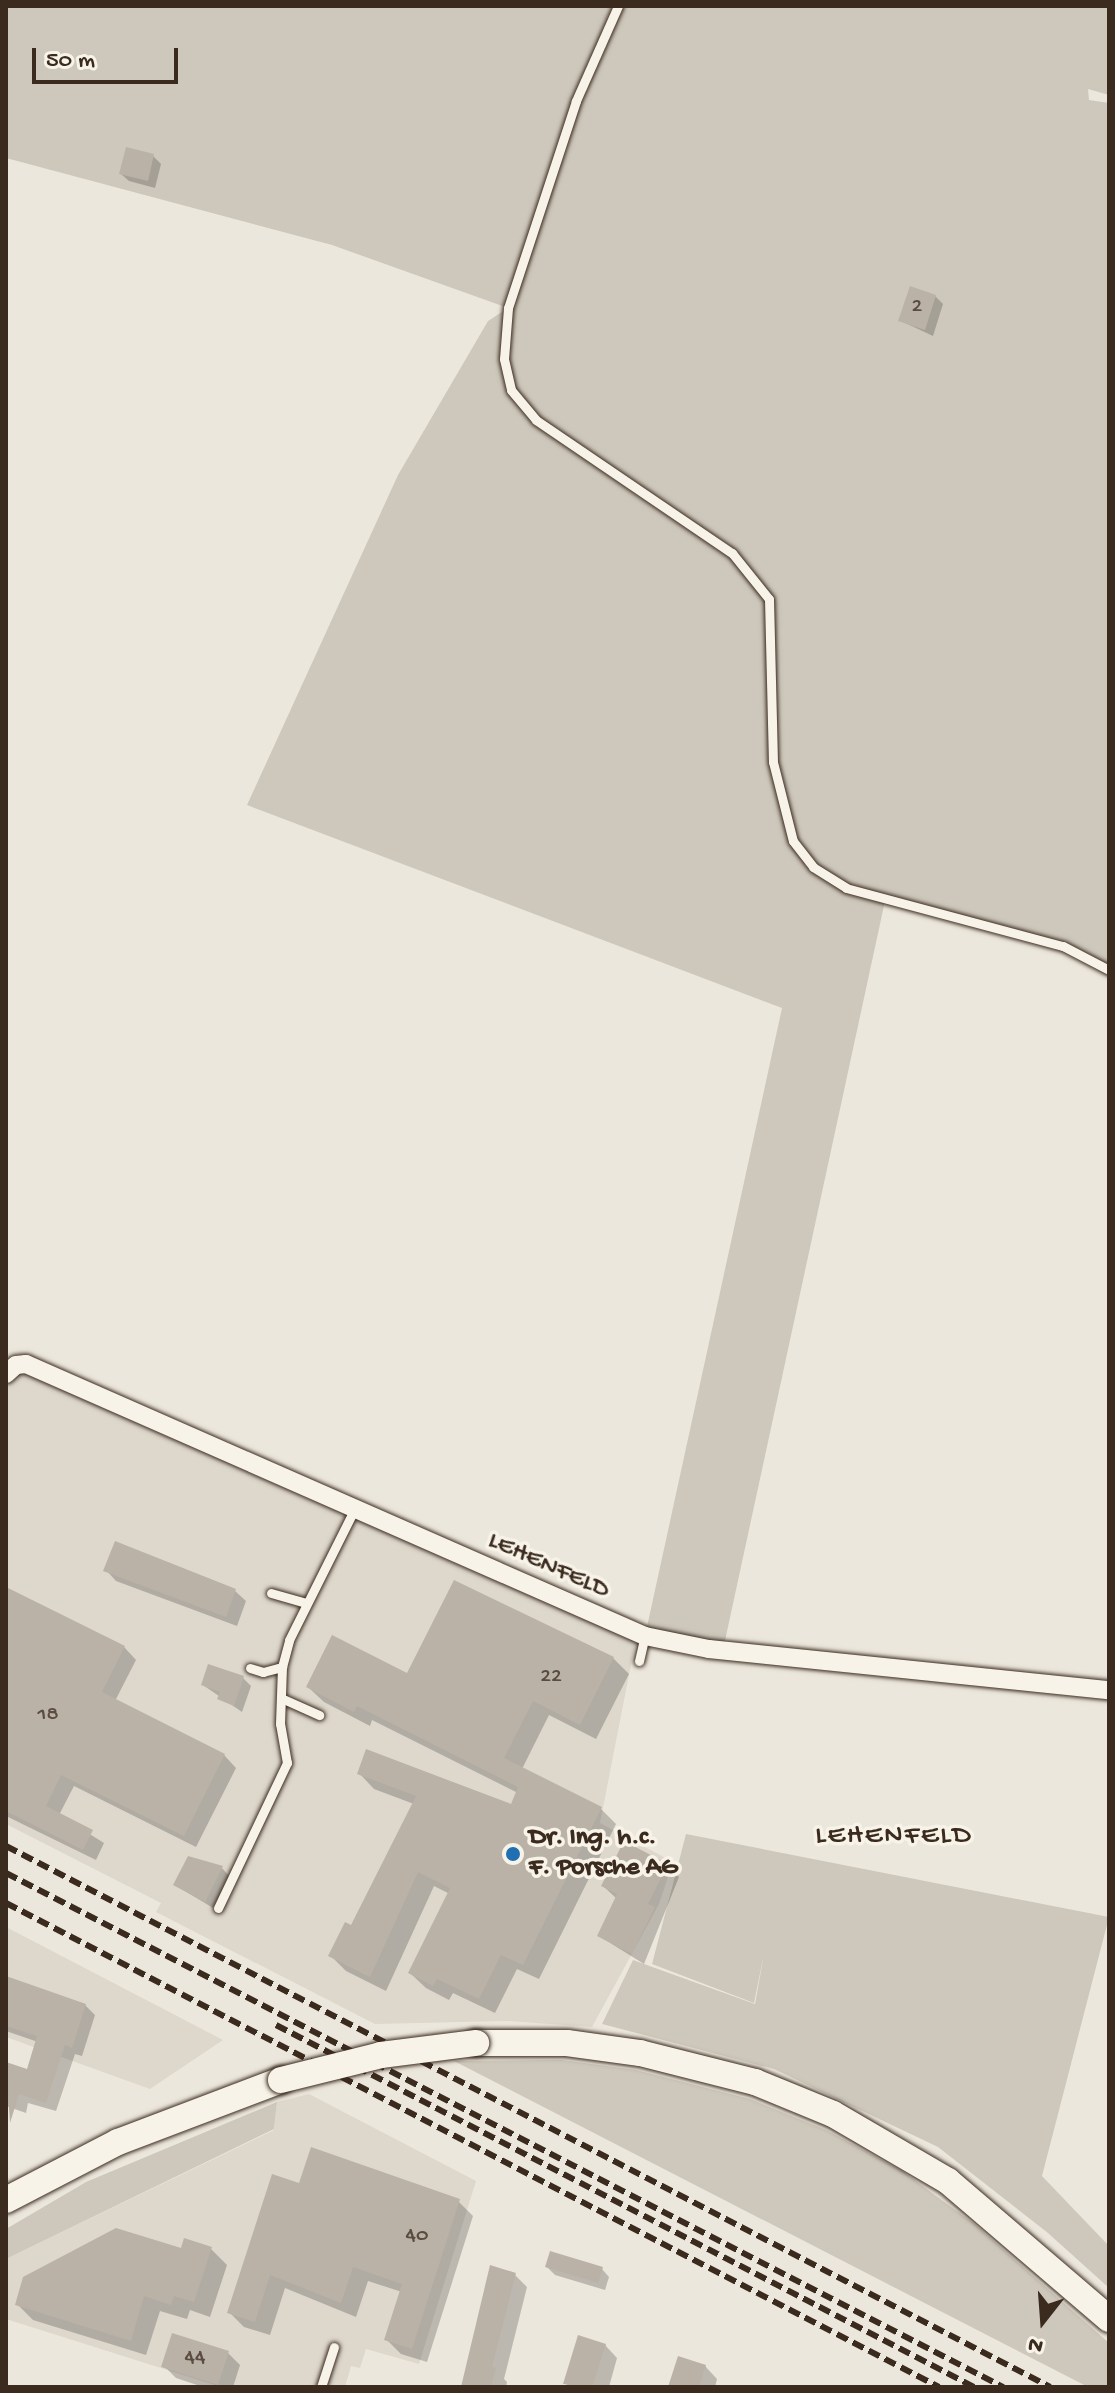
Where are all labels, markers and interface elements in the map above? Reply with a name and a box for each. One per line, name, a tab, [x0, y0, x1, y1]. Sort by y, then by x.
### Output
scale bar	[36, 32, 182, 82]
text: 50 m	[46, 47, 95, 76]
house number: 2	[912, 295, 922, 321]
street label: LEHENFELD	[482, 1526, 614, 1608]
house number: 22	[540, 1665, 562, 1691]
house number: 18	[38, 1703, 58, 1729]
district label: LEHENFELD	[815, 1820, 973, 1854]
place label: Dr. Ing. h.c. F. Porsche AG	[529, 1823, 677, 1884]
marker: Dr. Ing. h.c. F. Porsche AG	[504, 1845, 522, 1863]
house number: 40	[406, 2224, 428, 2250]
north arrow	[1003, 2281, 1083, 2361]
text: N	[1025, 2329, 1047, 2358]
house number: 44	[185, 2346, 205, 2372]

